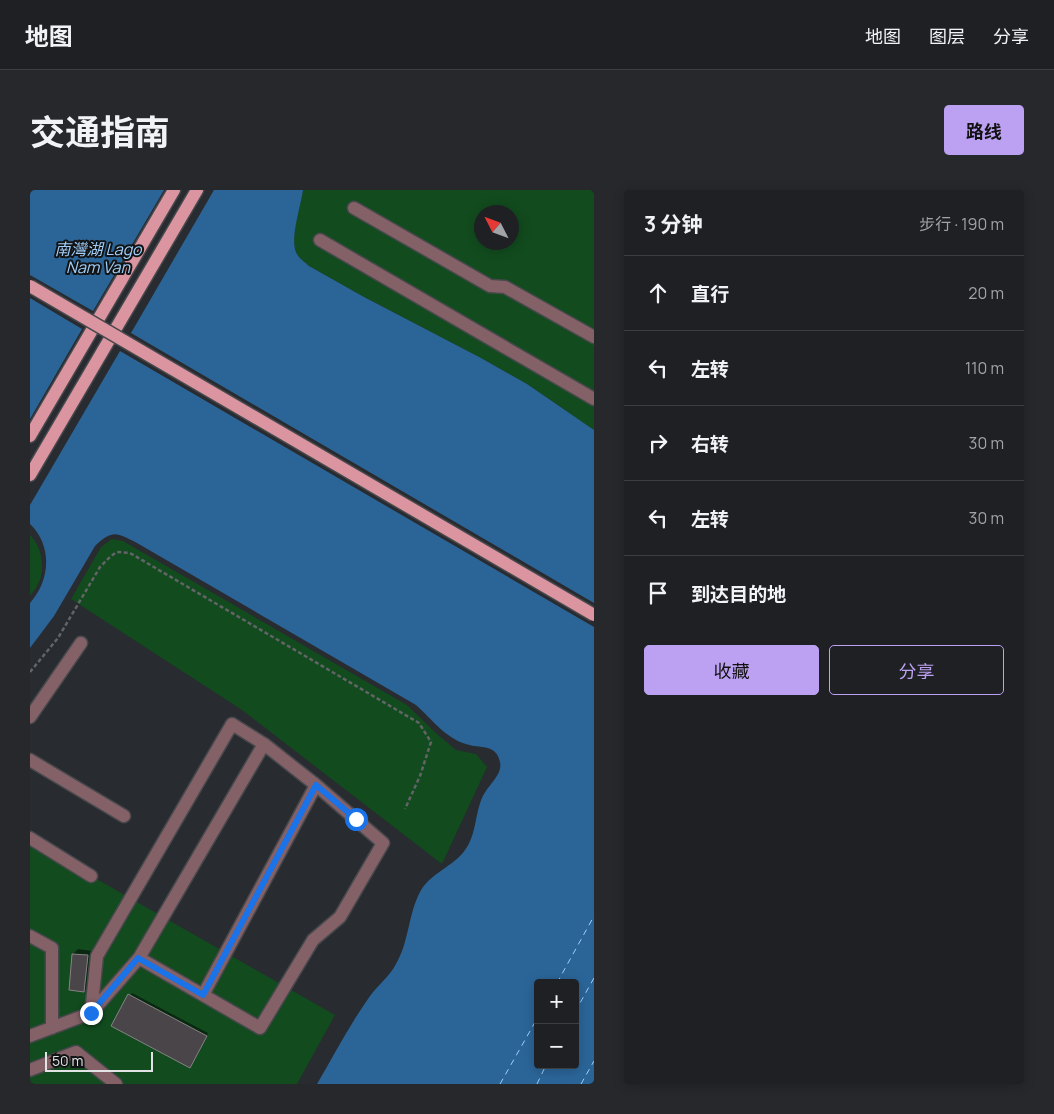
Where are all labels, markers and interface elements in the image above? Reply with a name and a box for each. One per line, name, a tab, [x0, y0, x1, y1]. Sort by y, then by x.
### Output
text: 地图	[25, 19, 73, 52]
text: 地图	[865, 24, 901, 48]
text: 图层	[929, 24, 965, 48]
text: 分享	[993, 24, 1029, 48]
button: 路线	[944, 105, 1024, 155]
text: 交通指南	[30, 108, 170, 156]
north arrow	[474, 205, 519, 250]
text: 3 分钟	[644, 210, 702, 238]
text: 步行 · 190 m	[919, 213, 1004, 235]
water label: 南灣湖 Lago Nam Van	[54, 238, 143, 278]
icon: ahead	[644, 279, 672, 307]
text: 直行	[691, 281, 729, 307]
text: 20 m	[968, 282, 1004, 304]
icon: left	[644, 354, 672, 382]
text: 左转	[691, 356, 729, 382]
text: 110 m	[965, 357, 1004, 379]
icon: right	[644, 429, 672, 457]
text: 右转	[691, 431, 729, 457]
text: 30 m	[969, 432, 1004, 454]
icon: left	[644, 504, 672, 532]
text: 左转	[691, 506, 729, 532]
text: 30 m	[969, 507, 1004, 529]
icon: arrive	[644, 579, 672, 607]
text: 到达目的地	[691, 581, 786, 607]
button: 收藏	[644, 645, 819, 695]
button: 分享	[829, 645, 1004, 695]
route start	[345, 808, 368, 831]
map controls	[534, 979, 579, 1069]
button: +	[534, 979, 579, 1024]
route end	[80, 1002, 103, 1025]
button: −	[534, 1024, 579, 1069]
scale bar	[45, 1049, 152, 1072]
text: 50 m	[52, 1051, 83, 1070]

